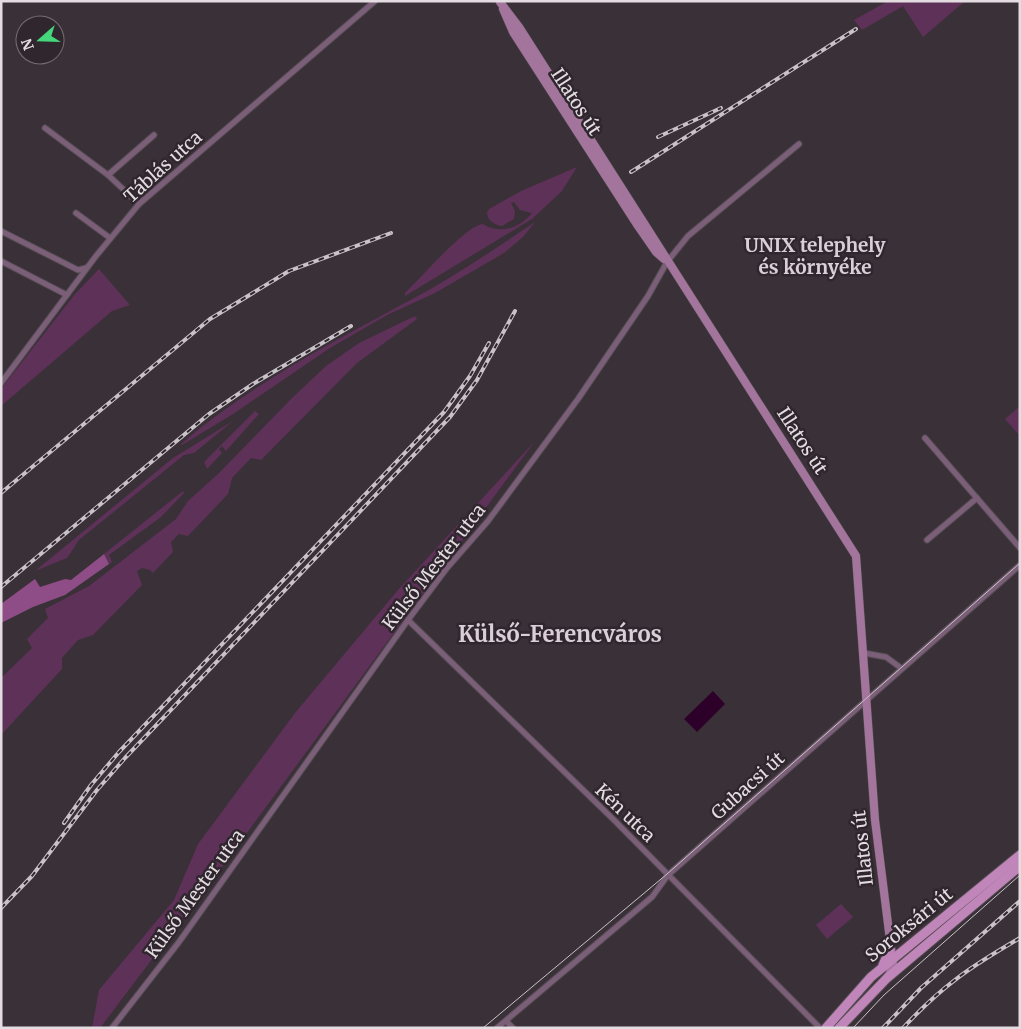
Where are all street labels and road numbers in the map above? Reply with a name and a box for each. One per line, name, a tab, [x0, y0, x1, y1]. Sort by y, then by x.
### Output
street label: Illatos út	[546, 64, 607, 140]
street label: Táblás utca	[119, 125, 207, 208]
street label: Illatos út	[772, 403, 833, 479]
street label: Külső Mester utca	[377, 499, 490, 634]
street label: Gubacsi út	[706, 747, 789, 824]
street label: Kén utca	[591, 778, 660, 847]
street label: Illatos út	[847, 809, 878, 887]
street label: Külső Mester utca	[140, 824, 249, 963]
street label: Soroksári út	[860, 882, 957, 967]

